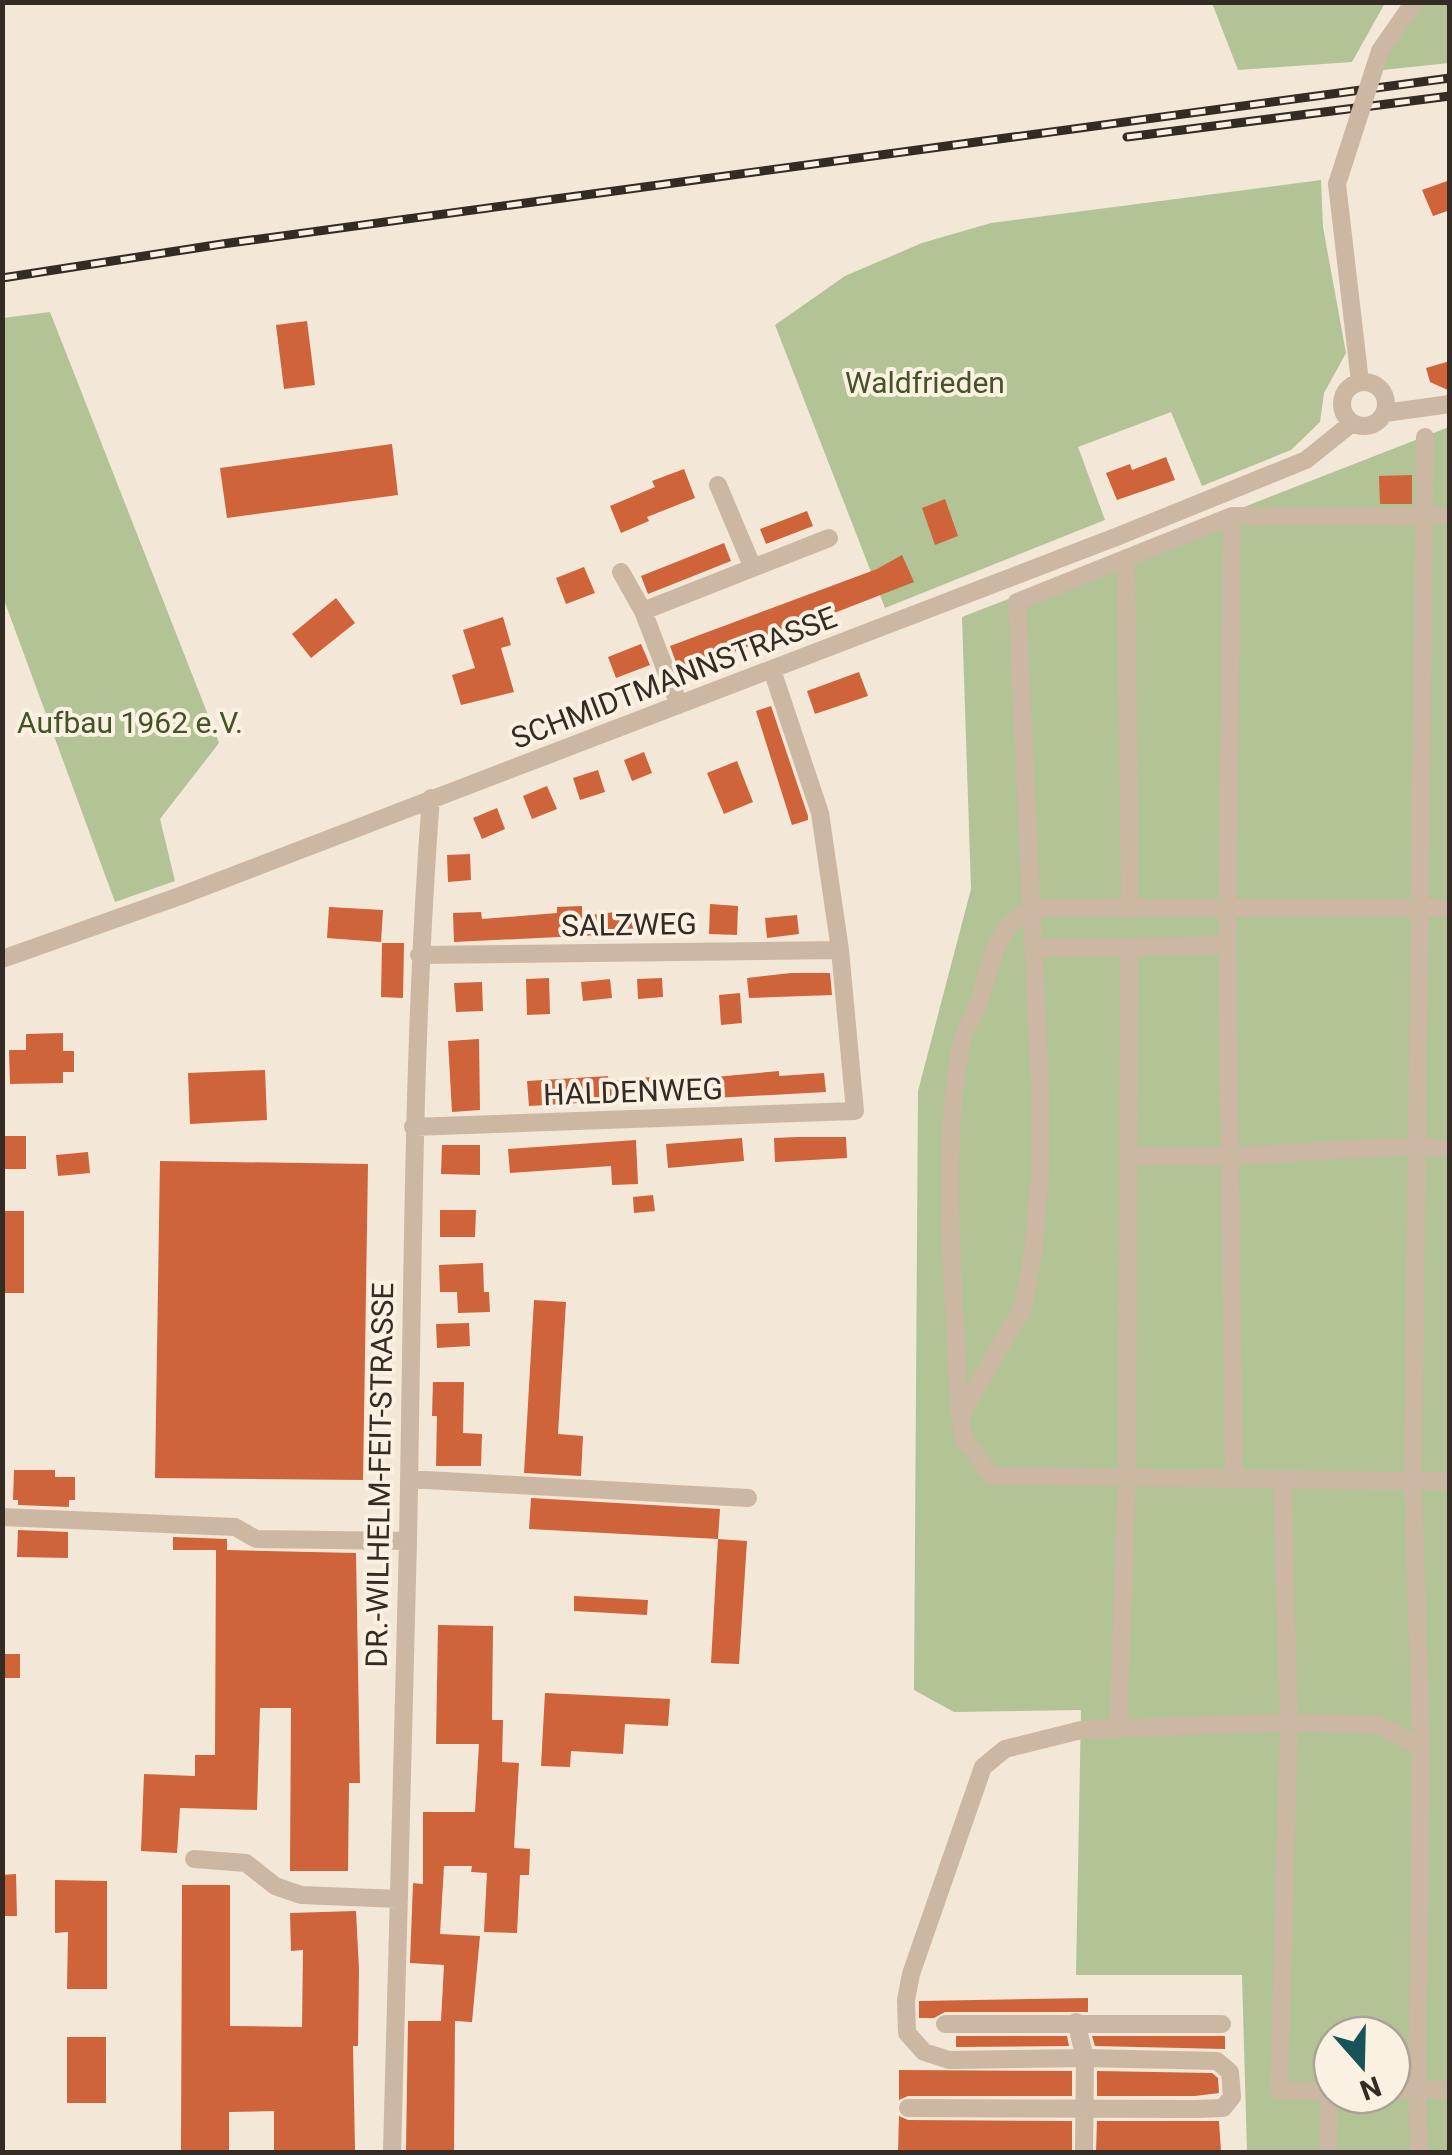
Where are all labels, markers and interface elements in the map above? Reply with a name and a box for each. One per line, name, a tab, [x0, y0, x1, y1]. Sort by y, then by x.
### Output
park label: Waldfrieden	[845, 365, 1005, 400]
street label: SCHMIDTMANNSTRASSE	[506, 599, 841, 756]
park label: Aufbau 1962 e.V.	[17, 705, 243, 740]
street label: SALZWEG	[561, 906, 697, 943]
street label: HALDENWEG	[543, 1071, 723, 1112]
street label: DR.-WILHELM-FEIT-STRASSE	[359, 1282, 400, 1668]
north arrow	[1312, 2015, 1412, 2115]
text: N	[1355, 2069, 1385, 2107]

